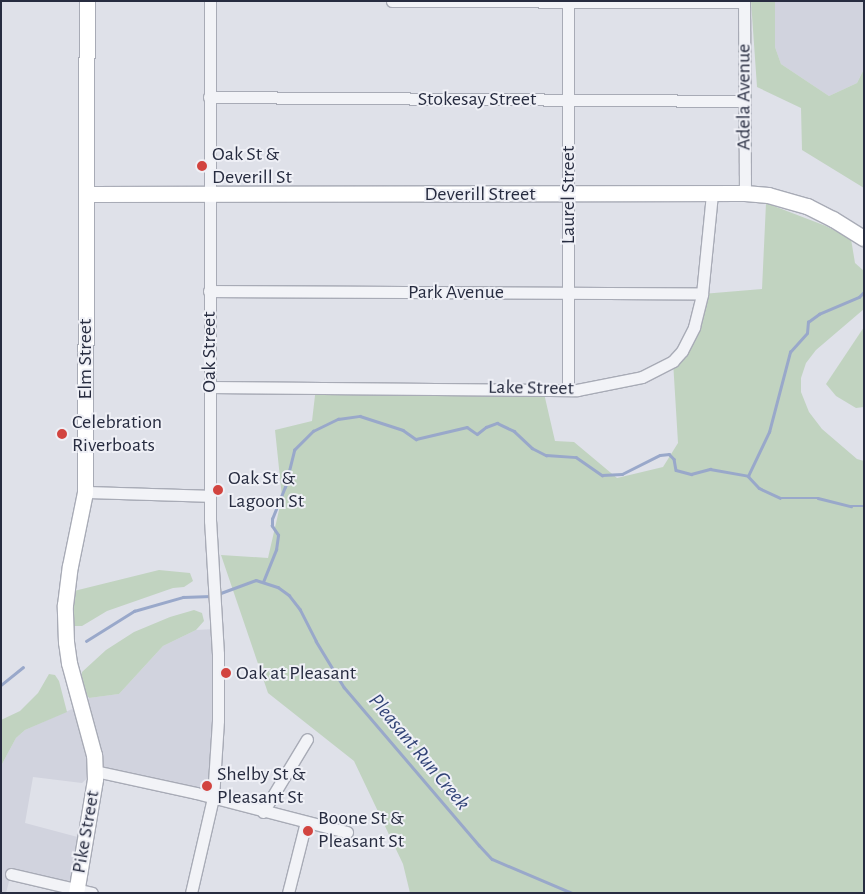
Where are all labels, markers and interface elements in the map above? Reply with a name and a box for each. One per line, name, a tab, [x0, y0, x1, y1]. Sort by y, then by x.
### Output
street label: Adela Avenue	[732, 44, 756, 150]
street label: Stokesay Street	[418, 87, 536, 111]
place label: Oak St & Deverill St	[212, 142, 292, 189]
street label: Laurel Street	[556, 146, 580, 244]
marker: Oak St & Deverill St	[196, 160, 208, 172]
street label: Deverill Street	[424, 182, 536, 206]
street label: Park Avenue	[408, 280, 504, 304]
street label: Oak Street	[197, 311, 221, 393]
street label: Elm Street	[73, 319, 97, 399]
street label: Lake Street	[488, 375, 574, 401]
place label: Celebration Riverboats	[72, 410, 162, 457]
marker: Celebration Riverboats	[56, 428, 68, 440]
place label: Oak St & Lagoon St	[228, 466, 304, 513]
marker: Oak St & Lagoon St	[212, 484, 224, 496]
place label: Oak at Pleasant	[236, 661, 356, 685]
marker: Oak at Pleasant	[220, 667, 232, 679]
water label: Pleasant Run Creek	[363, 689, 475, 815]
place label: Shelby St & Pleasant St	[217, 762, 306, 809]
marker: Shelby St & Pleasant St	[201, 780, 213, 792]
street label: Pike Street	[67, 789, 105, 875]
place label: Boone St & Pleasant St	[318, 807, 404, 854]
marker: Boone St & Pleasant St	[302, 825, 314, 837]

